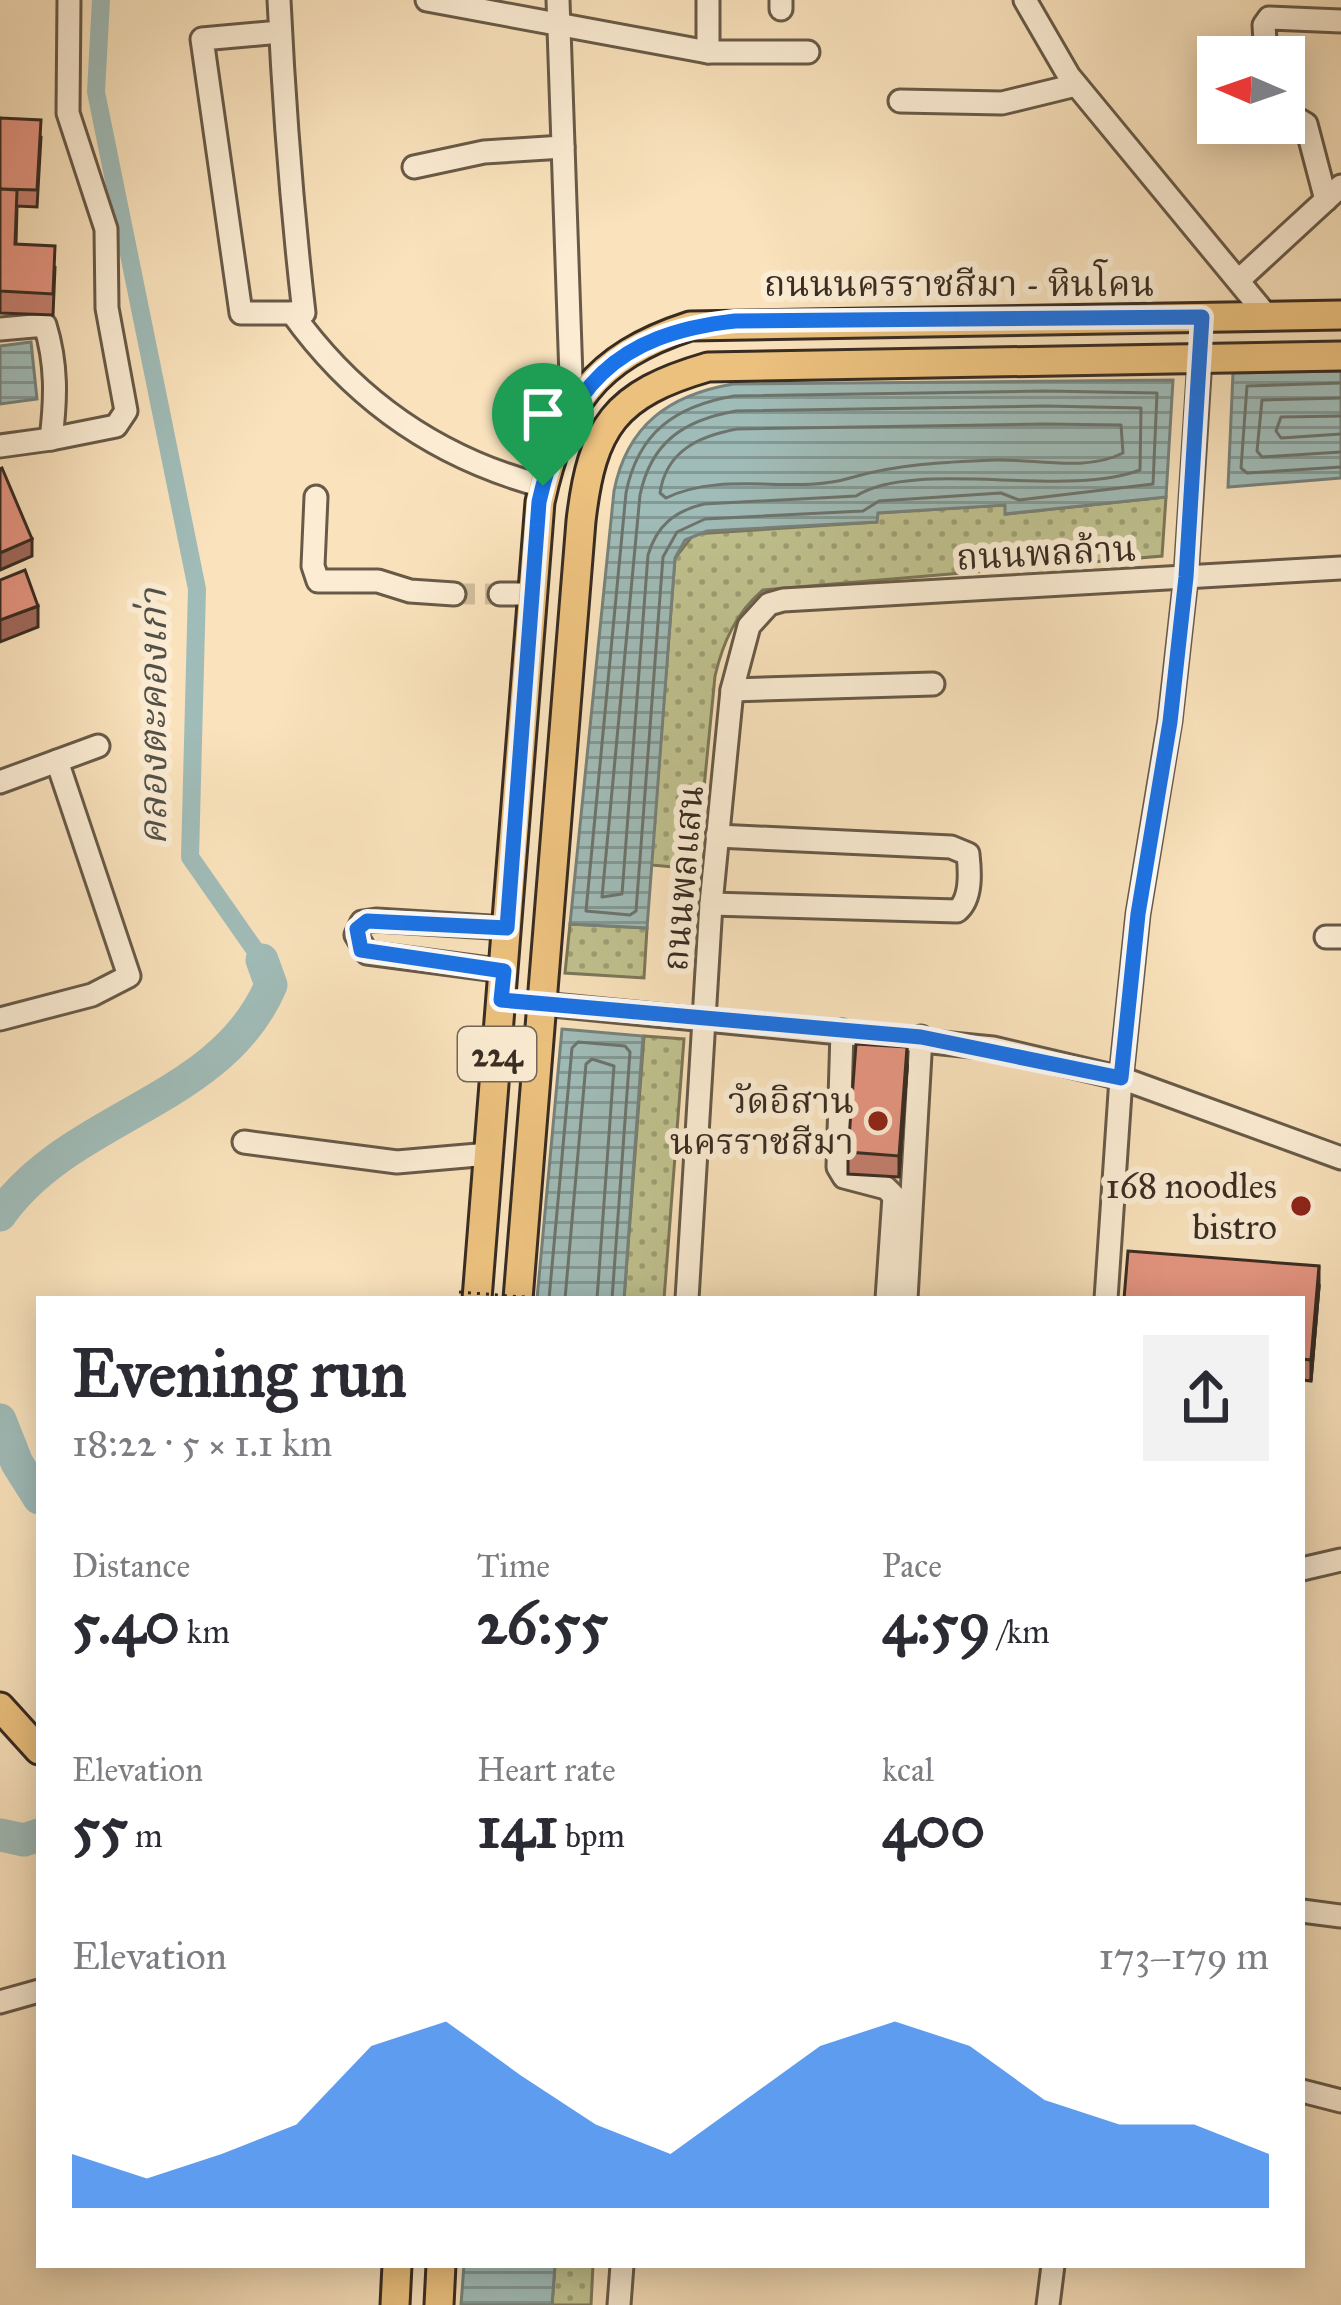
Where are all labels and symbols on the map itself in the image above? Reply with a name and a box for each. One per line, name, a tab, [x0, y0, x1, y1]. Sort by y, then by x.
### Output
north arrow	[1197, 36, 1305, 144]
street label: ถนนนครราชสีมา - หินโคน	[764, 259, 1154, 306]
pin	[492, 363, 594, 486]
street label: ถนนพลล้าน	[955, 526, 1137, 580]
water label: คลองตะคองเก่า	[129, 587, 177, 846]
street label: ถนนพลแสน	[653, 783, 713, 973]
road number: 224	[458, 1027, 536, 1081]
place label: วัดอิสาน นครราชสีมา	[670, 1079, 854, 1164]
marker: วัดอิสาน นครราชสีมา	[865, 1108, 891, 1134]
place label: 168 noodles bistro	[1105, 1164, 1277, 1249]
marker: 168 noodles bistro	[1288, 1193, 1314, 1219]

